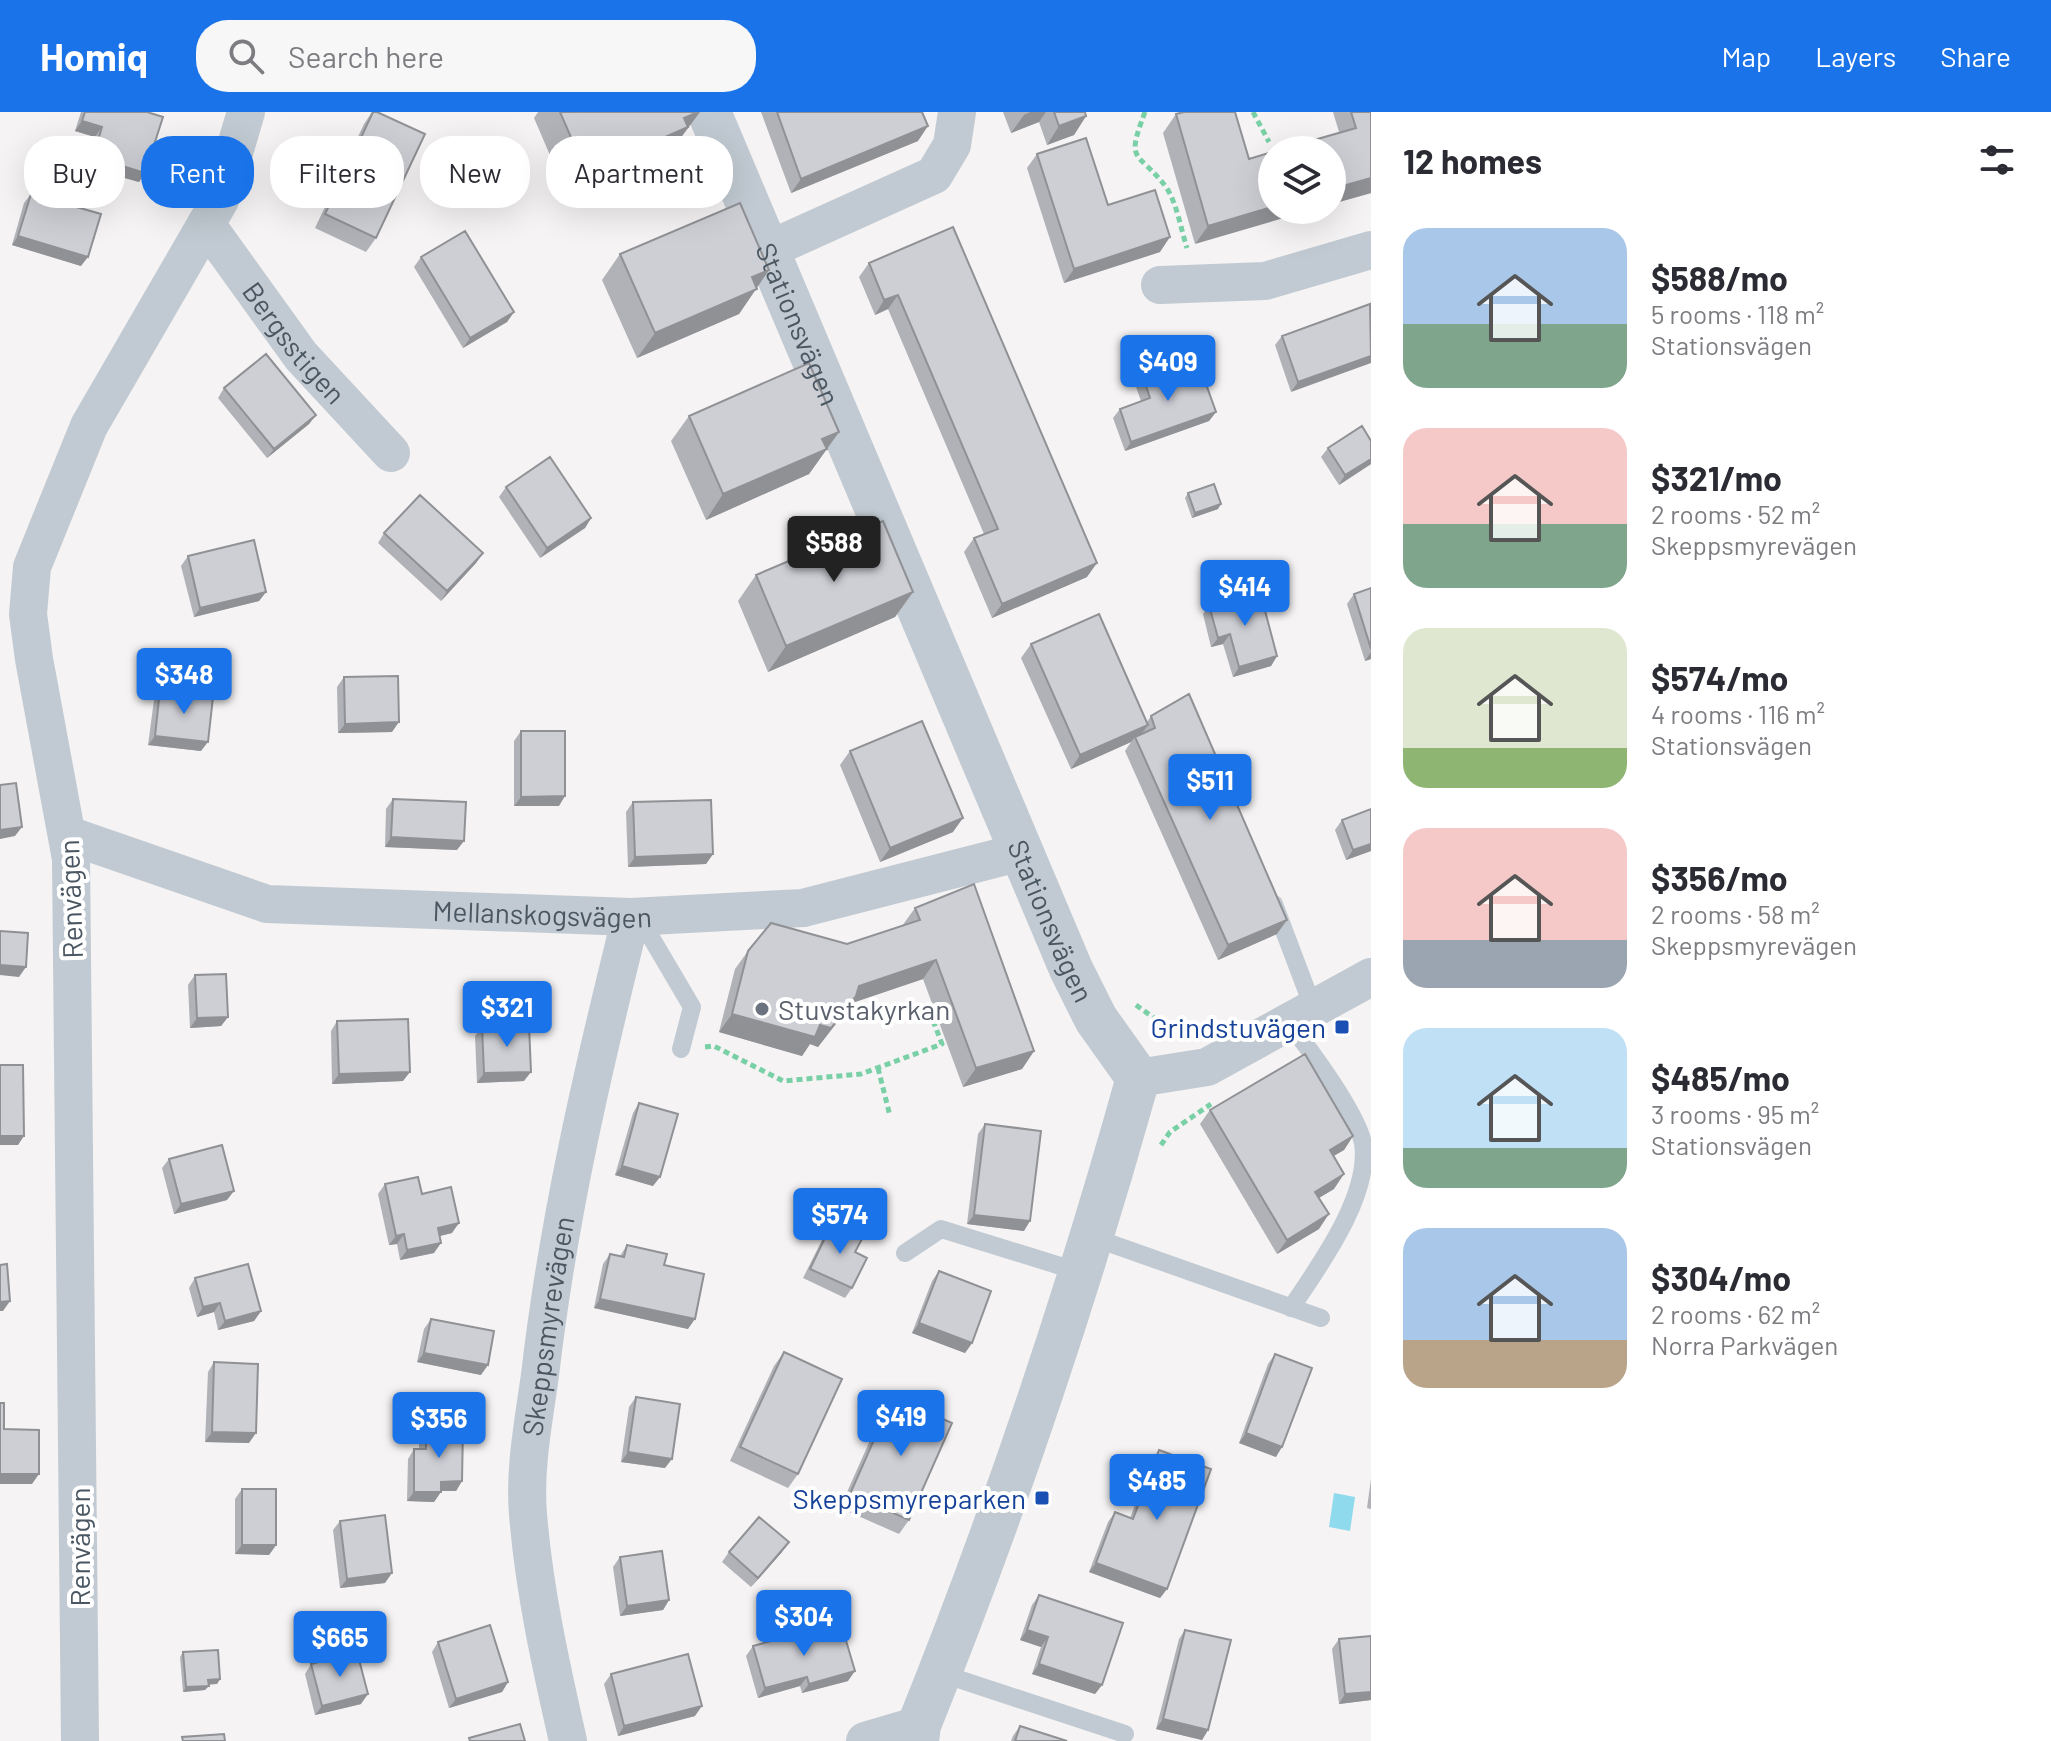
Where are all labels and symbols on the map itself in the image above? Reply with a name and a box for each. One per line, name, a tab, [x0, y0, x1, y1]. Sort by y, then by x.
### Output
street label: Stationsvägen	[749, 237, 848, 410]
street label: Bergsstigen	[236, 275, 353, 410]
pin: $409	[1121, 335, 1215, 403]
pin: $588	[787, 516, 881, 584]
pin: $414	[1198, 560, 1292, 628]
pin: $348	[137, 648, 231, 716]
pin: $511	[1163, 754, 1257, 822]
street label: Stationsvägen	[1001, 834, 1102, 1007]
street label: Renvägen	[51, 839, 89, 959]
street label: Mellanskogsvägen	[432, 893, 653, 934]
pin: $321	[460, 981, 554, 1049]
place label: Stuvstakyrkan	[778, 992, 950, 1026]
marker: Stuvstakyrkan	[753, 1000, 771, 1018]
place label: Grindstuvägen	[1150, 1010, 1326, 1044]
marker: Grindstuvägen	[1333, 1018, 1351, 1036]
pin: $574	[793, 1188, 887, 1256]
street label: Skeppsmyrevägen	[514, 1213, 581, 1438]
pin: $419	[854, 1390, 948, 1458]
pin: $356	[392, 1392, 486, 1460]
pin: $485	[1110, 1454, 1204, 1522]
place label: Skeppsmyreparken	[793, 1481, 1026, 1515]
street label: Renvägen	[62, 1487, 96, 1607]
marker: Skeppsmyreparken	[1033, 1489, 1051, 1507]
pin: $304	[757, 1590, 851, 1658]
pin: $665	[293, 1611, 387, 1679]

